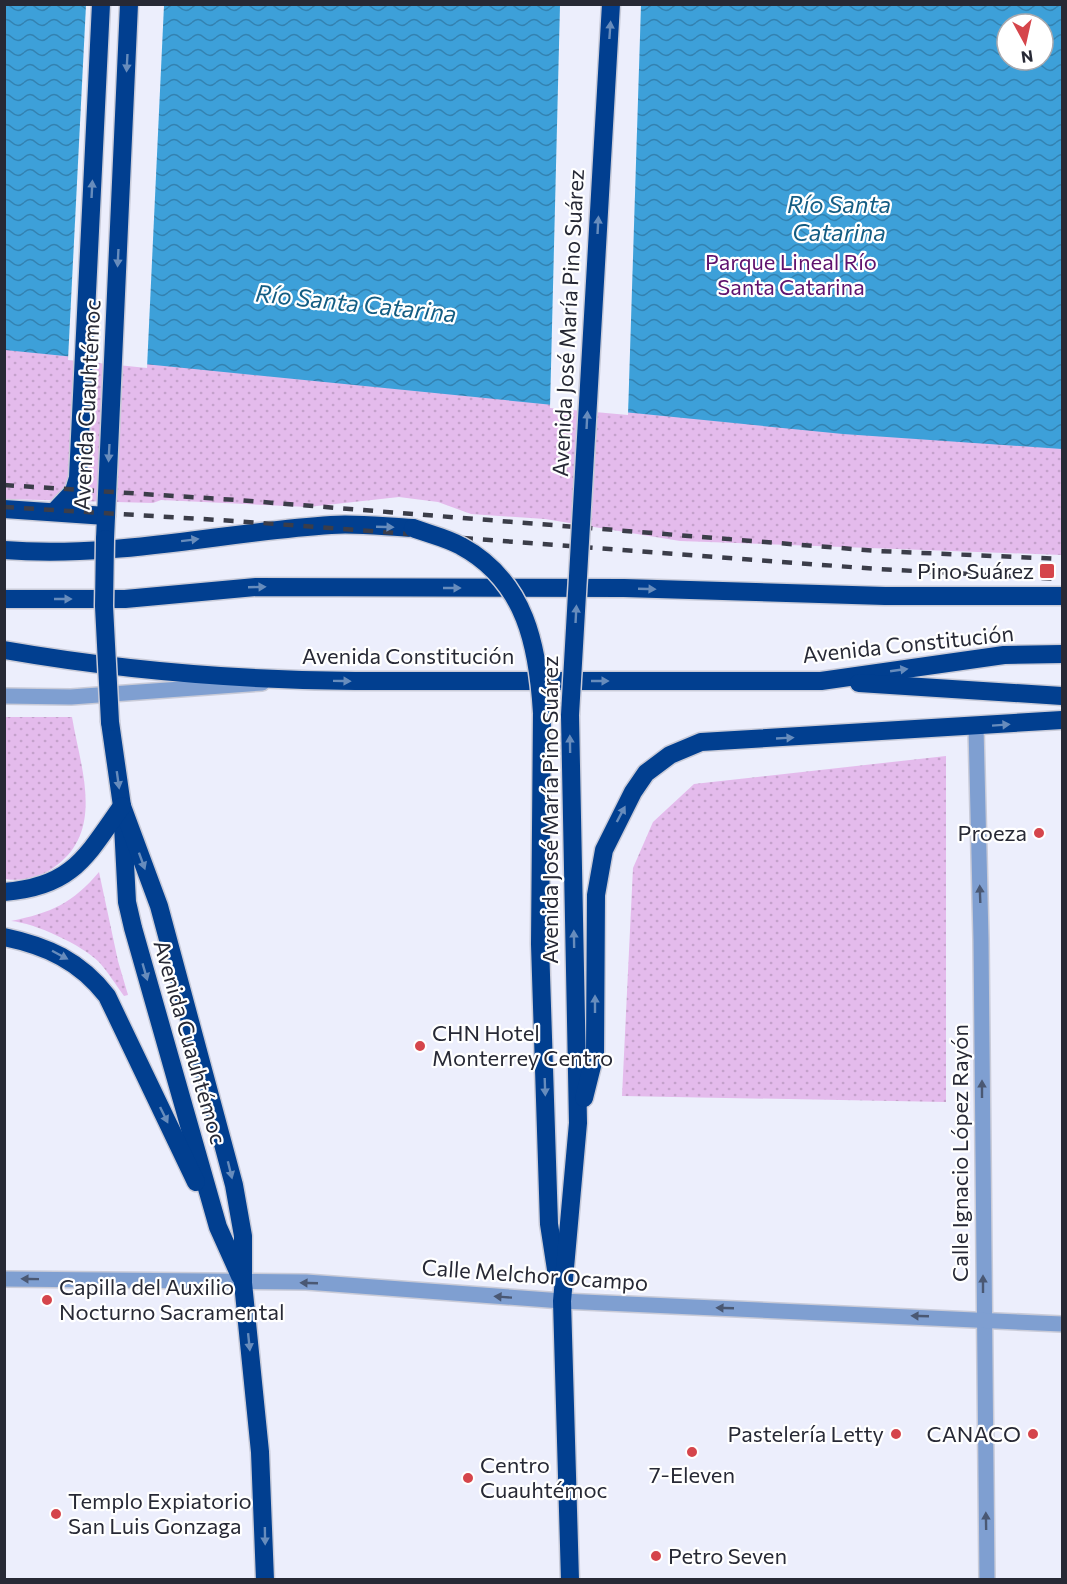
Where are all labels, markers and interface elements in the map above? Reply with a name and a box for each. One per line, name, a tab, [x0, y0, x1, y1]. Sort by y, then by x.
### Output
north arrow	[995, 12, 1055, 72]
one-way arrow	[605, 21, 614, 40]
text: N	[1020, 47, 1034, 68]
one-way arrow	[122, 53, 131, 72]
street label: Avenida José María Pino Suárez	[546, 168, 589, 478]
one-way arrow	[88, 180, 97, 199]
water label: Río Santa Catarina	[787, 189, 891, 246]
one-way arrow	[593, 215, 602, 234]
one-way arrow	[114, 248, 123, 267]
park label: Parque Lineal Río Santa Catarina	[705, 248, 877, 300]
water label: Río Santa Catarina	[254, 278, 458, 327]
street label: Avenida Cuauhtémoc	[67, 299, 106, 511]
one-way arrow	[582, 410, 591, 429]
one-way arrow	[105, 443, 114, 462]
one-way arrow	[375, 522, 394, 531]
one-way arrow	[181, 535, 200, 545]
place label: Pino Suárez	[917, 557, 1034, 584]
marker: Pino Suárez	[1038, 562, 1056, 580]
one-way arrow	[248, 583, 267, 592]
one-way arrow	[443, 583, 462, 593]
one-way arrow	[638, 584, 657, 593]
one-way arrow	[53, 594, 72, 604]
one-way arrow	[571, 605, 580, 624]
street label: Avenida Constitución	[801, 619, 1015, 668]
street label: Avenida Constitución	[302, 642, 514, 669]
street label: Avenida José María Pino Suárez	[536, 656, 563, 964]
one-way arrow	[889, 666, 908, 675]
one-way arrow	[332, 676, 351, 686]
one-way arrow	[590, 676, 609, 686]
one-way arrow	[991, 720, 1010, 730]
one-way arrow	[776, 733, 795, 742]
one-way arrow	[566, 734, 575, 753]
one-way arrow	[114, 770, 123, 789]
one-way arrow	[617, 805, 626, 822]
place label: Proeza	[958, 819, 1027, 846]
marker: Proeza	[1032, 826, 1046, 840]
one-way arrow	[138, 852, 147, 870]
one-way arrow	[975, 885, 985, 904]
one-way arrow	[569, 929, 579, 948]
street label: Avenida Cuauhtémoc	[148, 937, 233, 1147]
one-way arrow	[52, 950, 69, 960]
one-way arrow	[141, 963, 150, 981]
one-way arrow	[590, 994, 600, 1013]
place label: CHN Hotel Monterrey Centro	[432, 1019, 613, 1071]
street label: Calle Ignacio López Rayón	[946, 1024, 973, 1282]
marker: CHN Hotel Monterrey Centro	[413, 1039, 427, 1053]
one-way arrow	[540, 1077, 549, 1096]
one-way arrow	[977, 1080, 987, 1099]
one-way arrow	[159, 1107, 168, 1124]
one-way arrow	[226, 1160, 236, 1179]
street label: Calle Melchor Ocampo	[421, 1253, 649, 1296]
place label: Capilla del Auxilio Nocturno Sacramental	[59, 1273, 285, 1325]
one-way arrow	[20, 1274, 39, 1284]
one-way arrow	[978, 1275, 988, 1294]
one-way arrow	[299, 1278, 318, 1287]
one-way arrow	[494, 1292, 513, 1302]
marker: Capilla del Auxilio Nocturno Sacramental	[40, 1293, 54, 1307]
one-way arrow	[716, 1304, 735, 1313]
one-way arrow	[911, 1311, 930, 1321]
one-way arrow	[244, 1332, 254, 1351]
place label: Pastelería Letty	[727, 1420, 884, 1447]
place label: CANACO	[927, 1420, 1021, 1447]
marker: Pastelería Letty	[889, 1427, 903, 1441]
marker: CANACO	[1026, 1427, 1040, 1441]
marker: 7-Eleven	[685, 1445, 699, 1459]
place label: Centro Cuauhtémoc	[480, 1451, 607, 1503]
place label: 7-Eleven	[649, 1461, 735, 1488]
marker: Centro Cuauhtémoc	[461, 1471, 475, 1485]
place label: Templo Expiatorio San Luis Gonzaga	[68, 1487, 252, 1539]
marker: Templo Expiatorio San Luis Gonzaga	[49, 1507, 63, 1521]
one-way arrow	[981, 1512, 991, 1531]
one-way arrow	[260, 1526, 270, 1545]
place label: Petro Seven	[668, 1542, 787, 1569]
marker: Petro Seven	[649, 1549, 663, 1563]

